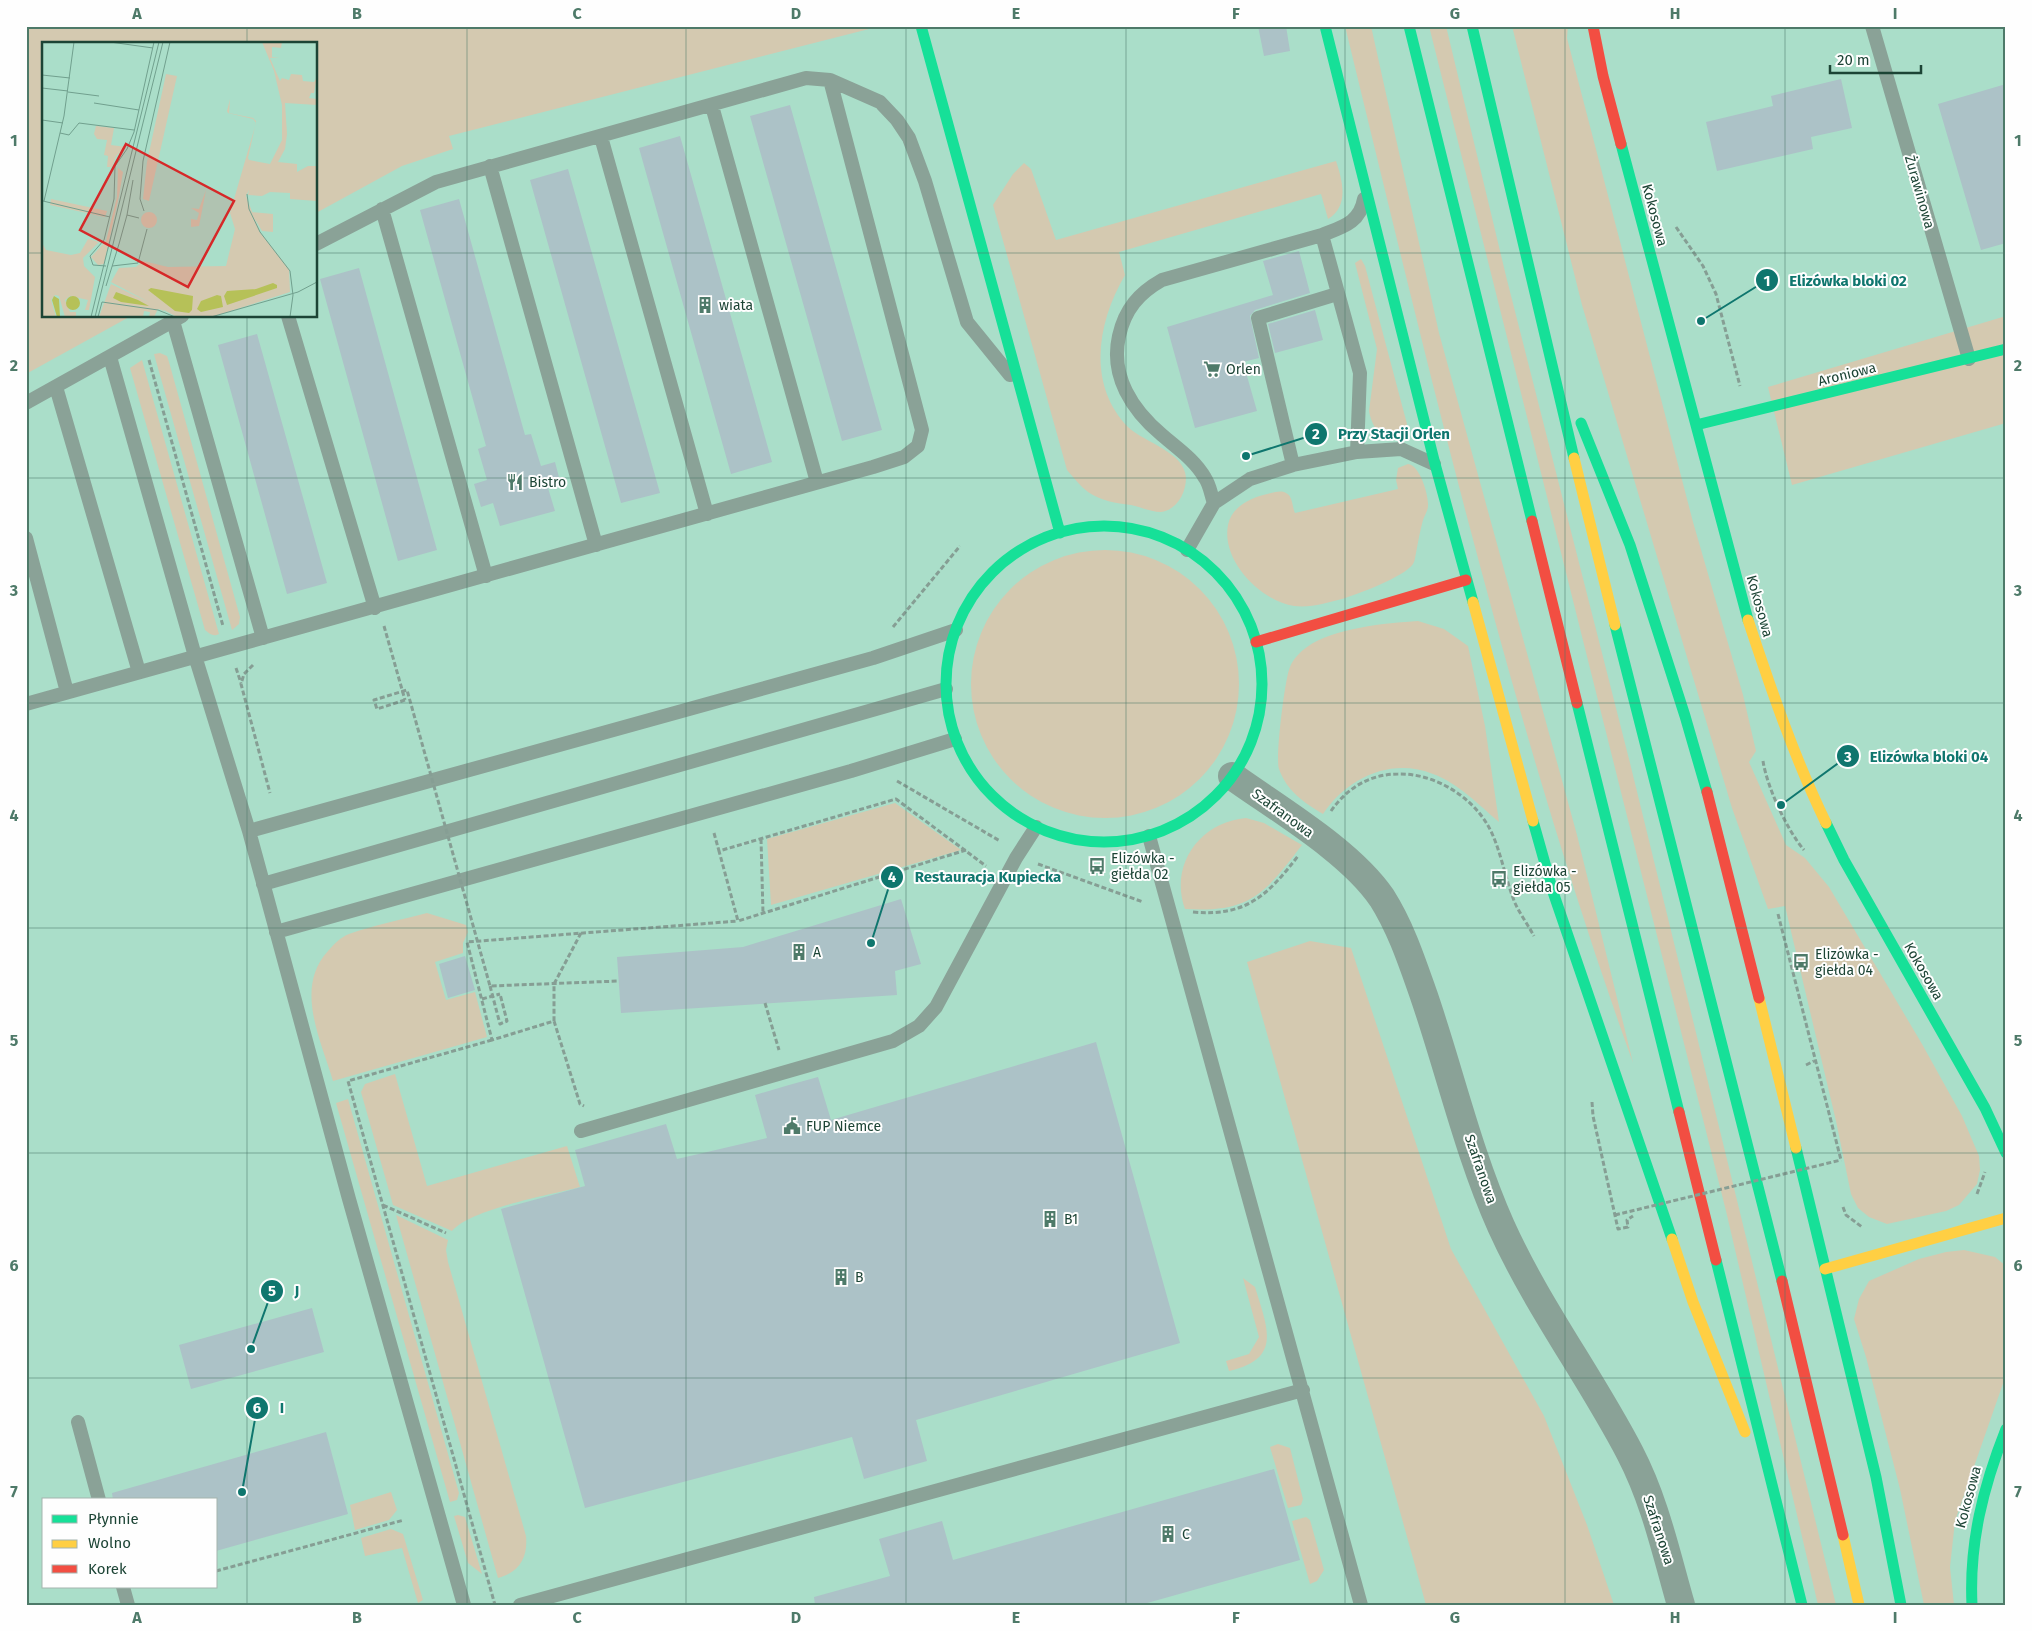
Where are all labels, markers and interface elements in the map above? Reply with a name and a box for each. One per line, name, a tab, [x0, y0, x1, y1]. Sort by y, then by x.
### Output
text: A	[131, 4, 142, 23]
text: B	[352, 4, 362, 23]
text: C	[572, 4, 582, 23]
text: D	[791, 4, 801, 23]
text: E	[1012, 4, 1020, 23]
text: F	[1232, 4, 1240, 23]
text: G	[1450, 4, 1460, 23]
text: H	[1670, 4, 1680, 23]
text: I	[1893, 4, 1897, 23]
inset map	[42, 42, 318, 318]
scale bar	[1830, 42, 1921, 74]
text: 20 m	[1837, 51, 1870, 69]
text: 1	[10, 131, 18, 150]
text: 1	[2014, 131, 2022, 150]
street label: Żurawinowa	[1901, 153, 1939, 231]
street label: Kokosowa	[1638, 182, 1671, 248]
callout: Elizówka bloki 02	[1754, 265, 1917, 295]
text: 1	[1764, 272, 1770, 290]
text: Elizówka bloki 02	[1789, 272, 1907, 290]
building icon: wiata	[695, 295, 715, 315]
place label: wiata	[719, 297, 753, 314]
text: 2	[10, 356, 18, 375]
text: 2	[2014, 356, 2022, 375]
supermarket icon: Orlen	[1202, 359, 1222, 379]
street label: Aroniowa	[1816, 359, 1878, 390]
place label: Orlen	[1226, 361, 1261, 378]
callout: Przy Stacji Orlen	[1303, 419, 1460, 449]
text: 2	[1312, 425, 1320, 443]
text: Przy Stacji Orlen	[1338, 425, 1450, 443]
restaurant icon: Bistro	[505, 472, 525, 492]
place label: Bistro	[529, 474, 566, 491]
street label: Kokosowa	[1743, 573, 1776, 639]
text: 3	[9, 581, 18, 600]
text: 3	[2013, 581, 2022, 600]
callout: Elizówka bloki 04	[1835, 741, 1999, 771]
text: 3	[1843, 748, 1852, 766]
text: Elizówka bloki 04	[1870, 748, 1989, 766]
street label: Szafranowa	[1249, 785, 1317, 841]
text: 4	[9, 806, 19, 825]
text: 4	[2013, 806, 2023, 825]
place label: Elizówka - giełda 02	[1111, 850, 1175, 883]
bus stop icon: Elizówka - giełda 02	[1087, 856, 1107, 876]
callout: Restauracja Kupiecka	[880, 862, 1071, 892]
place label: Elizówka - giełda 05	[1513, 863, 1577, 896]
text: 4	[888, 868, 897, 886]
text: Restauracja Kupiecka	[915, 868, 1061, 886]
bus stop icon: Elizówka - giełda 05	[1489, 869, 1509, 889]
street label: Kokosowa	[1900, 939, 1947, 1003]
building icon: A	[789, 942, 809, 962]
place label: A	[813, 944, 821, 961]
place label: Elizówka - giełda 04	[1815, 946, 1879, 979]
bus stop icon: Elizówka - giełda 04	[1791, 952, 1811, 972]
text: 5	[10, 1031, 19, 1050]
text: 5	[2014, 1031, 2023, 1050]
public building icon: FUP Niemce	[782, 1116, 802, 1136]
place label: FUP Niemce	[806, 1118, 881, 1135]
street label: Szafranowa	[1461, 1132, 1500, 1206]
building icon: B1	[1040, 1209, 1060, 1229]
place label: B1	[1064, 1211, 1078, 1228]
text: 6	[9, 1256, 19, 1275]
text: 6	[2013, 1256, 2023, 1275]
building icon: B	[831, 1267, 851, 1287]
place label: B	[855, 1269, 864, 1286]
callout: J	[260, 1276, 309, 1306]
text: 5	[268, 1282, 276, 1300]
text: J	[294, 1282, 299, 1300]
callout: I	[245, 1393, 294, 1423]
text: 6	[253, 1399, 262, 1417]
text: I	[280, 1399, 284, 1417]
street label: Kokosowa	[1952, 1464, 1985, 1530]
text: 7	[10, 1482, 18, 1501]
text: 7	[2014, 1482, 2022, 1501]
street label: Szafranowa	[1639, 1493, 1678, 1567]
legend	[42, 1498, 218, 1588]
text: Płynnie	[88, 1510, 139, 1528]
building icon: C	[1158, 1524, 1178, 1544]
place label: C	[1182, 1526, 1190, 1543]
text: Wolno	[88, 1534, 131, 1552]
text: Korek	[88, 1560, 127, 1578]
text: A	[131, 1608, 142, 1627]
text: B	[352, 1608, 362, 1627]
text: C	[572, 1608, 582, 1627]
text: D	[791, 1608, 801, 1627]
text: E	[1012, 1608, 1020, 1627]
text: F	[1232, 1608, 1240, 1627]
text: G	[1450, 1608, 1460, 1627]
text: H	[1670, 1608, 1680, 1627]
text: I	[1893, 1608, 1897, 1627]

